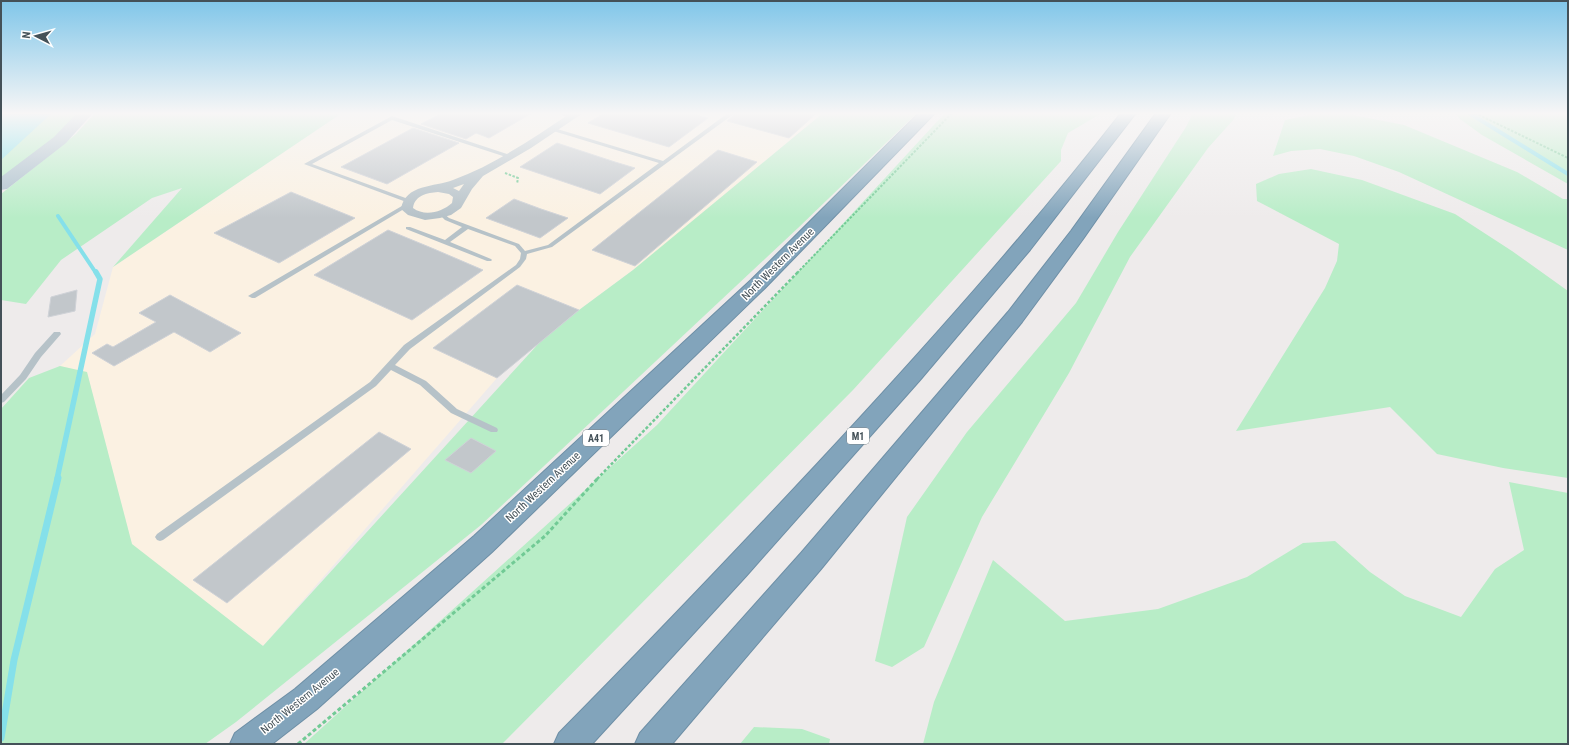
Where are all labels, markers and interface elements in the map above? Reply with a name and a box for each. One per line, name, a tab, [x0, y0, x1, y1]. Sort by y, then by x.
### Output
north arrow	[16, 16, 56, 56]
text: N	[20, 31, 33, 39]
street label: North Western Avenue	[739, 225, 817, 303]
road number: M1	[847, 428, 869, 444]
road number: A41	[583, 430, 609, 446]
street label: North Western Avenue	[503, 449, 583, 525]
street label: North Western Avenue	[258, 666, 342, 736]

